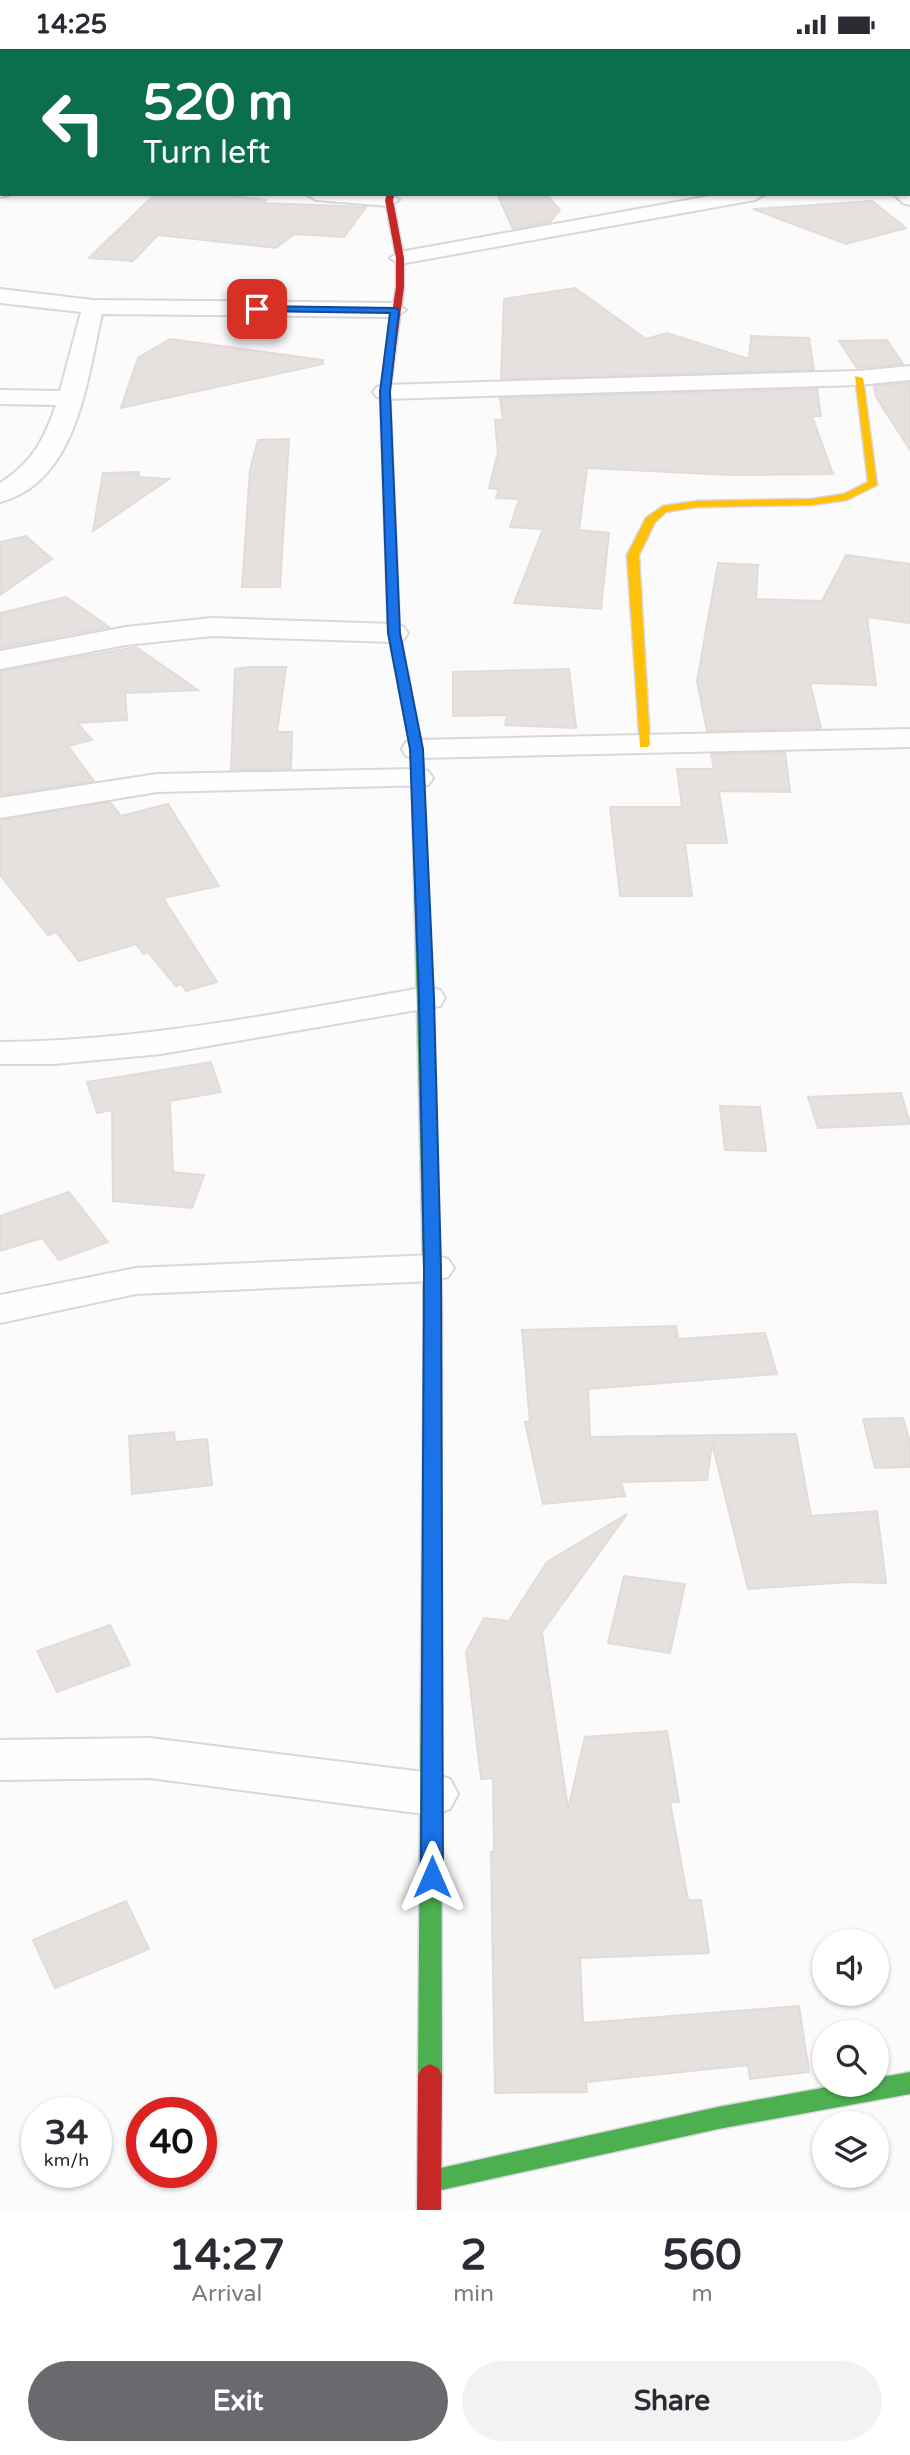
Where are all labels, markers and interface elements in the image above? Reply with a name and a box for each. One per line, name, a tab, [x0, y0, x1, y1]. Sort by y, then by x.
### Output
text: 14:25	[35, 9, 107, 40]
text: 520 m	[143, 74, 293, 133]
icon: left	[28, 77, 119, 168]
text: Turn left	[143, 134, 270, 172]
pin	[227, 279, 287, 339]
icon: arrive	[238, 290, 276, 328]
position arrow	[395, 1840, 469, 1914]
map controls	[812, 1929, 889, 2188]
button: sound	[812, 1929, 889, 2006]
button: search	[812, 2020, 889, 2097]
speed limit sign: 40	[126, 2097, 217, 2188]
button: layers	[812, 2111, 889, 2188]
text: 34	[45, 2112, 88, 2154]
text: km/h	[44, 2149, 89, 2171]
text: 14:27	[168, 2230, 285, 2281]
text: 2	[460, 2230, 487, 2281]
text: 560	[662, 2230, 742, 2281]
text: Arrival	[191, 2280, 262, 2308]
text: min	[453, 2280, 494, 2308]
text: m	[691, 2280, 713, 2308]
button: Exit	[28, 2361, 448, 2441]
button: Share	[462, 2361, 882, 2441]

